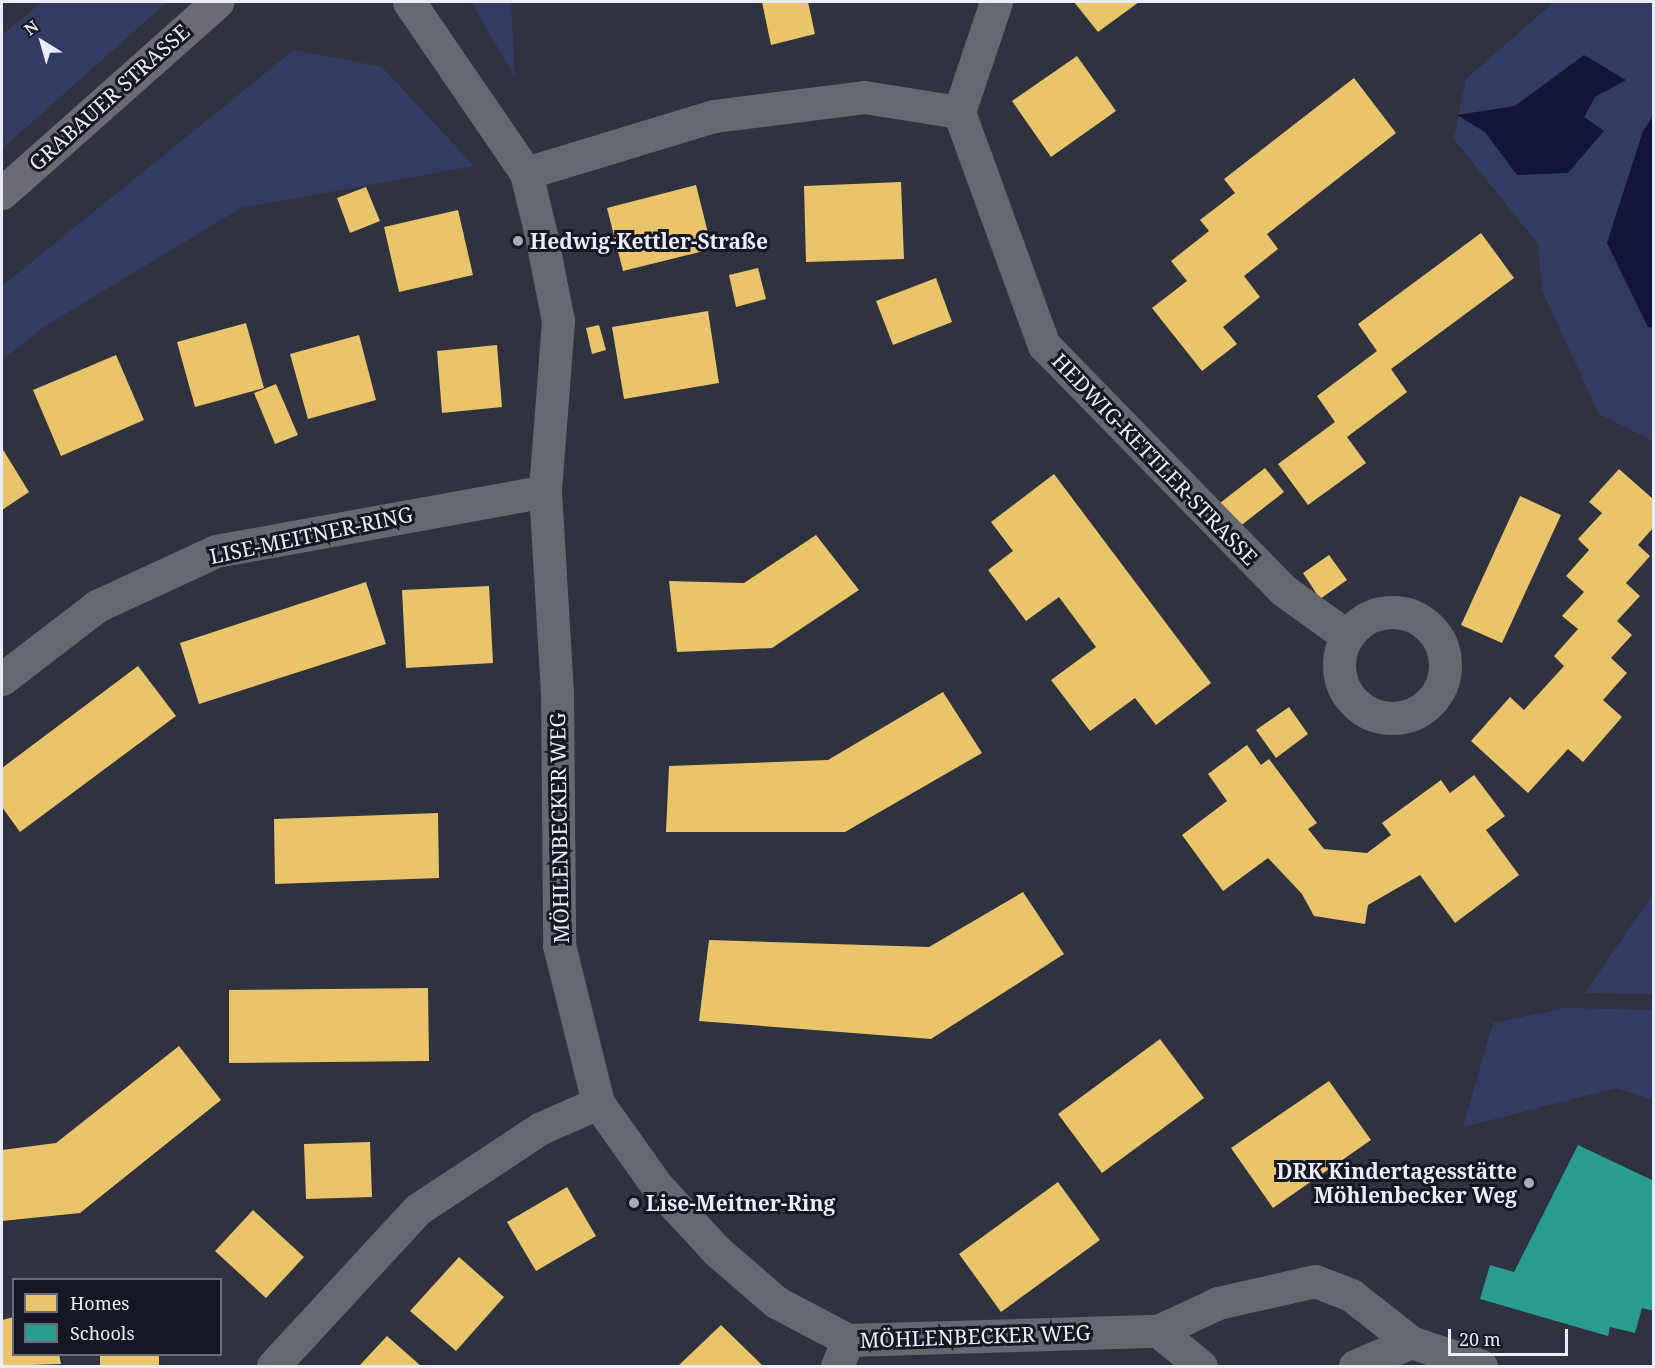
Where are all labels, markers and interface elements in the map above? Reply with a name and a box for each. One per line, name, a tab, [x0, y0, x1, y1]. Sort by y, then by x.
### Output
north arrow	[12, 12, 72, 72]
text: N	[20, 15, 43, 40]
street label: GRABAUER STRASSE	[24, 18, 194, 176]
place label: Hedwig-Kettler-Straße	[530, 228, 768, 254]
marker: Hedwig-Kettler-Straße	[511, 234, 525, 248]
street label: HEDWIG-KETTLER-STRASSE	[1047, 348, 1263, 570]
street label: LISE-MEITNER-RING	[207, 501, 415, 569]
street label: MÖHLENBECKER WEG	[544, 712, 574, 944]
place label: DRK Kindertagesstätte Möhlenbecker Weg	[1276, 1158, 1517, 1208]
marker: DRK Kindertagesstätte Möhlenbecker Weg	[1522, 1176, 1536, 1190]
place label: Lise-Meitner-Ring	[646, 1190, 835, 1216]
marker: Lise-Meitner-Ring	[627, 1196, 641, 1210]
legend	[12, 1278, 222, 1356]
text: Homes	[70, 1291, 129, 1315]
scale bar	[1451, 1317, 1571, 1355]
street label: MÖHLENBECKER WEG	[859, 1319, 1091, 1353]
text: Schools	[70, 1321, 135, 1345]
text: 20 m	[1459, 1327, 1501, 1351]

